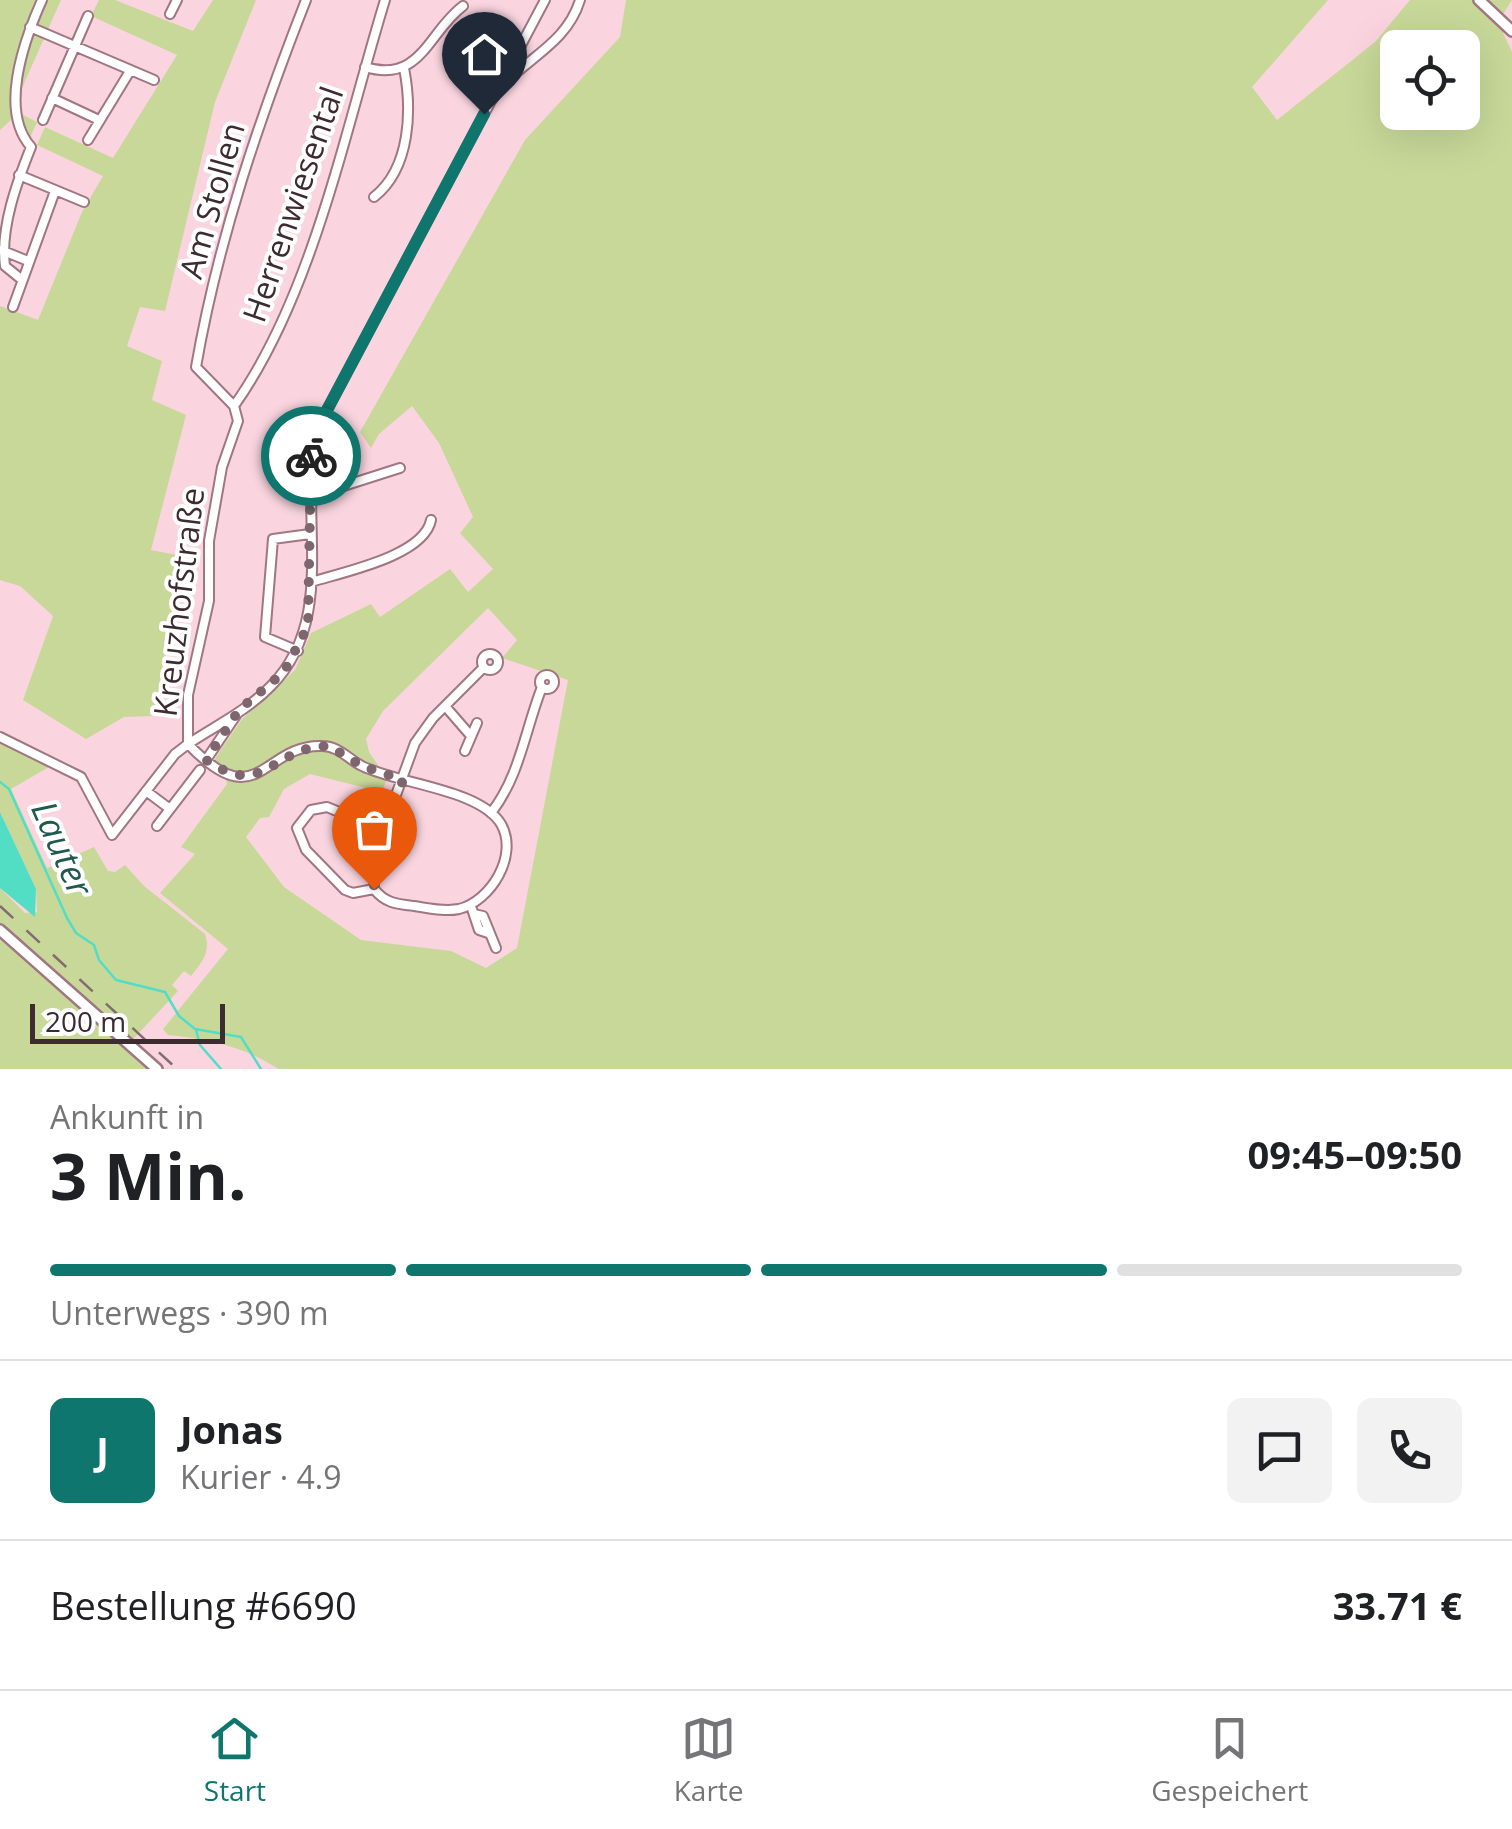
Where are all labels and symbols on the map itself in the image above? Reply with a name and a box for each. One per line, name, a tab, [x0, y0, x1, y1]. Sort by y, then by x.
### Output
pin	[442, 12, 527, 115]
street label: Herrenwiesental	[232, 81, 352, 327]
street label: Am Stollen	[168, 117, 254, 283]
courier	[261, 406, 361, 506]
street label: Kreuzhofstraße	[143, 485, 213, 719]
pin	[332, 787, 417, 890]
water label: Lauter	[21, 793, 105, 904]
scale bar	[30, 999, 225, 1044]

